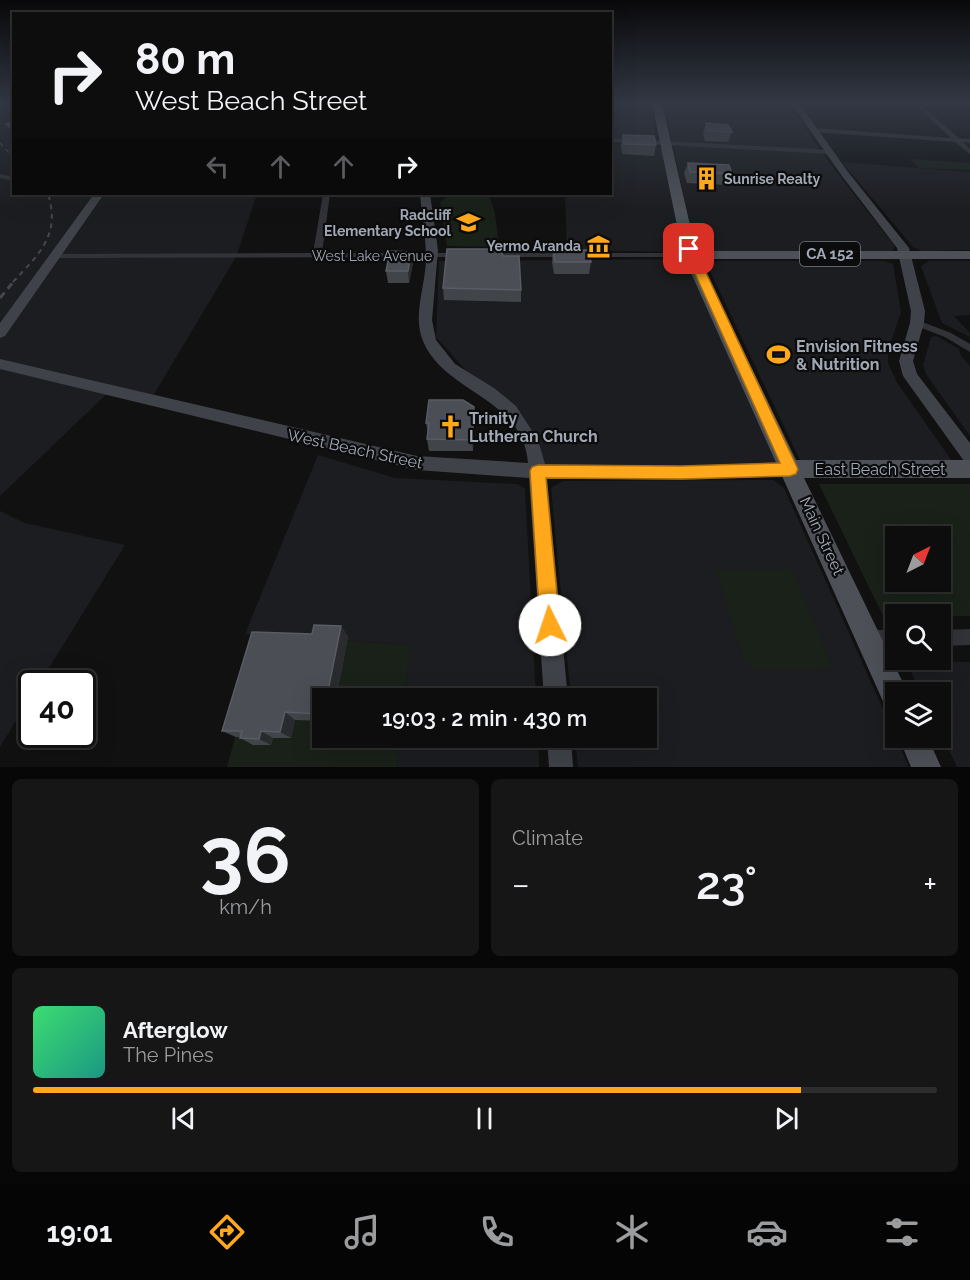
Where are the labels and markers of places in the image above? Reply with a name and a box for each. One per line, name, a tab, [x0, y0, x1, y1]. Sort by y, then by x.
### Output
building icon: Sunrise Realty	[693, 166, 719, 192]
place label: Sunrise Realty	[724, 171, 820, 187]
place label: Radcliff Elementary School	[324, 207, 452, 239]
school or university icon: Radcliff Elementary School	[456, 210, 482, 236]
pin	[663, 223, 714, 274]
museum icon: Yermo Aranda	[586, 233, 612, 259]
place label: Yermo Aranda	[486, 238, 581, 254]
place label: Envision Fitness & Nutrition	[796, 337, 918, 374]
sports icon: Envision Fitness & Nutrition	[765, 342, 791, 368]
place label: Trinity Lutheran Church	[469, 409, 598, 446]
church icon: Trinity Lutheran Church	[438, 414, 464, 440]

